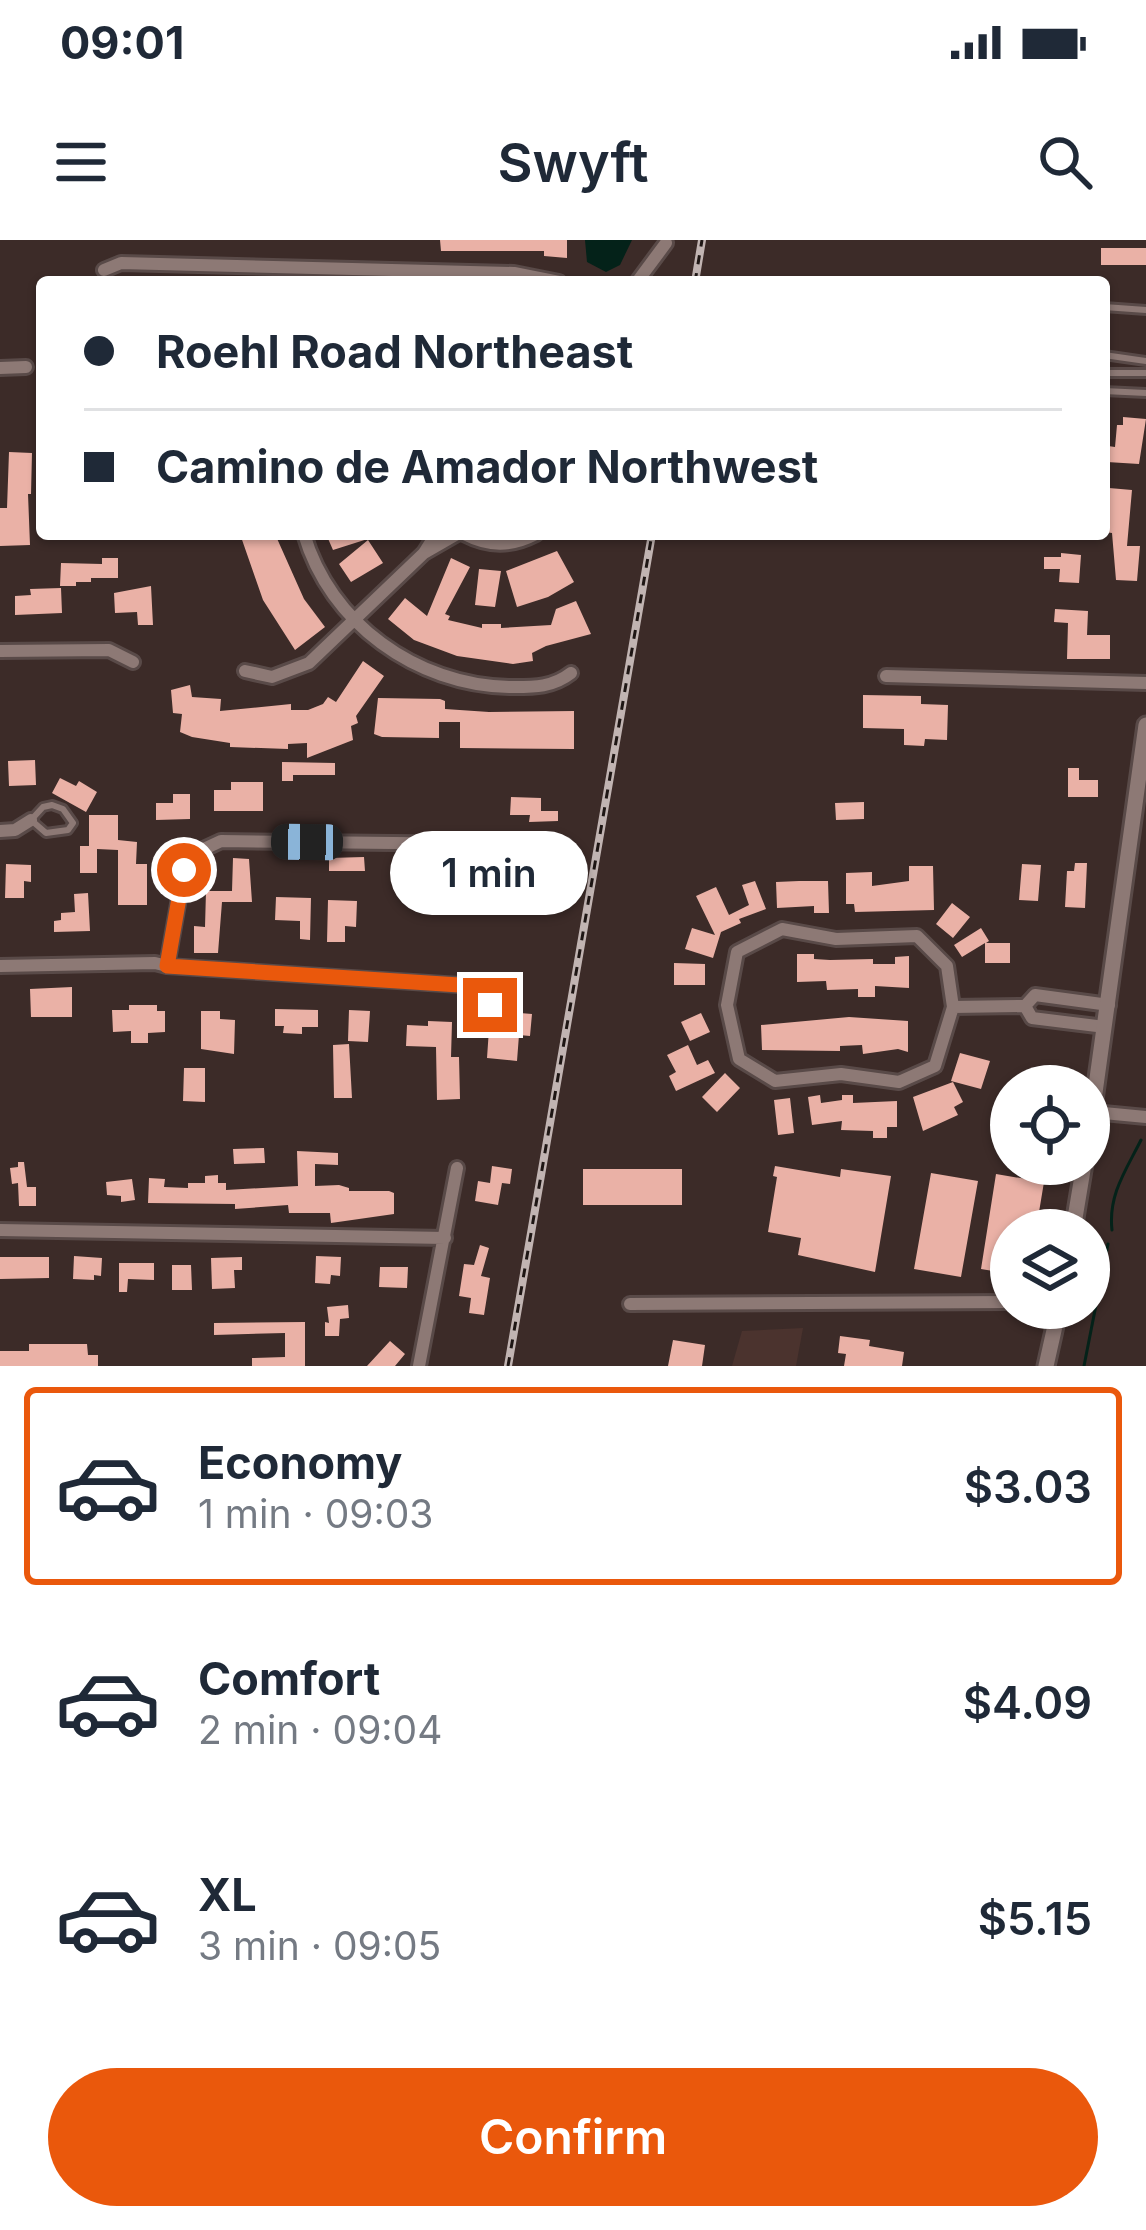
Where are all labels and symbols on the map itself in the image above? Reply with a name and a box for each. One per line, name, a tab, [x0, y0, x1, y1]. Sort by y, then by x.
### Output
car	[271, 823, 343, 861]
callout: 1 min	[391, 831, 589, 915]
route start	[157, 843, 211, 897]
route end	[463, 978, 517, 1032]

